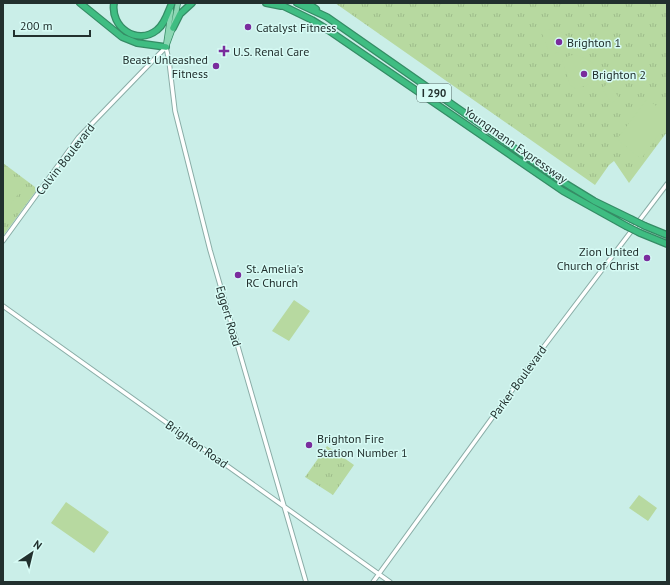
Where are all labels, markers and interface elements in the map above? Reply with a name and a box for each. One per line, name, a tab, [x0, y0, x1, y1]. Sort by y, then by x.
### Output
scale bar	[14, 12, 90, 38]
text: 200 m	[20, 18, 53, 33]
place label: Catalyst Fitness	[256, 20, 336, 35]
marker: Catalyst Fitness	[243, 22, 253, 32]
place label: Brighton 1	[567, 35, 621, 50]
marker: Brighton 1	[554, 37, 564, 47]
place label: U.S. Renal Care	[233, 44, 309, 59]
marker: U.S. Renal Care	[218, 45, 230, 57]
place label: Beast Unleashed Fitness	[123, 52, 208, 81]
marker: Beast Unleashed Fitness	[211, 61, 221, 71]
place label: Brighton 2	[592, 67, 646, 82]
marker: Brighton 2	[579, 69, 589, 79]
road number: I 290	[417, 84, 451, 102]
street label: Youngmann Expressway	[461, 103, 571, 187]
street label: Colvin Boulevard	[32, 120, 98, 198]
place label: Zion United Church of Christ	[557, 244, 639, 273]
marker: Zion United Church of Christ	[642, 253, 652, 263]
place label: St. Amelia's RC Church	[246, 261, 303, 290]
marker: St. Amelia's RC Church	[233, 270, 243, 280]
street label: Eggert Road	[213, 284, 245, 348]
street label: Parker Boulevard	[486, 342, 550, 422]
street label: Brighton Road	[163, 417, 231, 471]
place label: Brighton Fire Station Number 1	[317, 431, 408, 460]
marker: Brighton Fire Station Number 1	[304, 440, 314, 450]
north arrow	[12, 533, 52, 573]
text: N	[31, 537, 45, 553]

